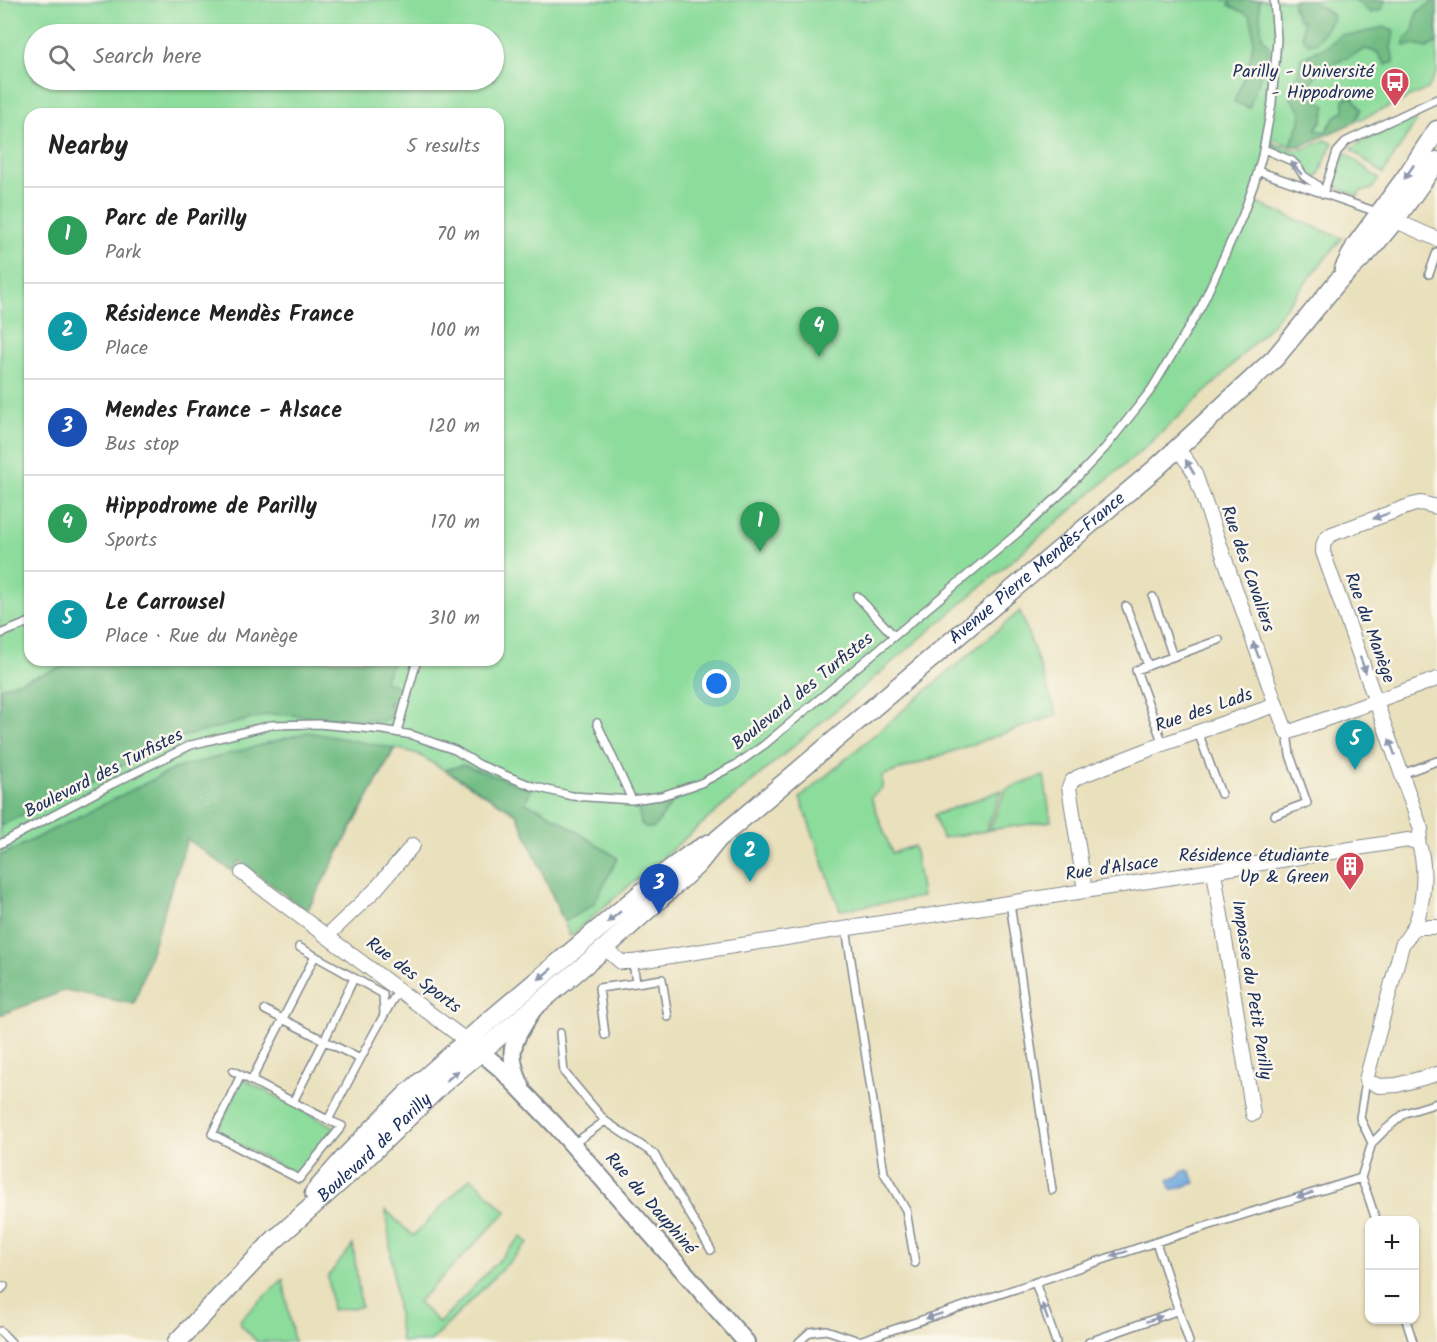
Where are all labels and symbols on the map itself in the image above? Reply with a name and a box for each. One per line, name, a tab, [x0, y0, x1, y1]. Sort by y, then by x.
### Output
place label: Parilly - Université - Hippodrome	[1232, 58, 1375, 108]
bus stop icon: Parilly - Université - Hippodrome	[1379, 66, 1411, 108]
one-way arrow	[1289, 160, 1303, 175]
one-way arrow	[1403, 164, 1415, 180]
pin: 4	[800, 308, 838, 357]
one-way arrow	[1184, 459, 1195, 475]
street label: Avenue Pierre Mendès-France	[942, 485, 1132, 652]
pin: 1	[740, 502, 780, 552]
street label: Rue des Cavaliers	[1212, 502, 1282, 637]
one-way arrow	[1372, 512, 1390, 522]
street label: Rue du Manège	[1336, 568, 1402, 688]
street label: Boulevard des Turfistes	[726, 625, 880, 758]
one-way arrow	[1251, 641, 1260, 659]
one-way arrow	[1359, 656, 1369, 674]
your location	[702, 669, 731, 698]
street label: Rue des Lads	[1151, 681, 1257, 741]
pin: 5	[1336, 720, 1374, 770]
street label: Boulevard des Turfistes	[19, 721, 189, 827]
one-way arrow	[1387, 738, 1397, 756]
pin: 2	[730, 832, 770, 882]
place label: Résidence étudiante Up & Green	[1179, 842, 1329, 892]
street label: Rue d'Alsace	[1064, 848, 1160, 890]
building icon: Résidence étudiante Up & Green	[1334, 850, 1366, 892]
pin: 3	[640, 864, 678, 914]
street label: Impasse du Petit Parilly	[1222, 898, 1280, 1082]
one-way arrow	[607, 910, 622, 923]
street label: Rue des Sports	[359, 930, 467, 1022]
one-way arrow	[538, 967, 553, 980]
one-way arrow	[444, 1070, 460, 1083]
street label: Boulevard de Parilly	[311, 1086, 439, 1210]
street label: Rue du Dauphiné	[597, 1146, 704, 1263]
one-way arrow	[1296, 1191, 1314, 1200]
one-way arrow	[1110, 1250, 1128, 1259]
one-way arrow	[1040, 1303, 1050, 1321]
one-way arrow	[925, 1311, 943, 1321]
one-way arrow	[1145, 1314, 1163, 1324]

